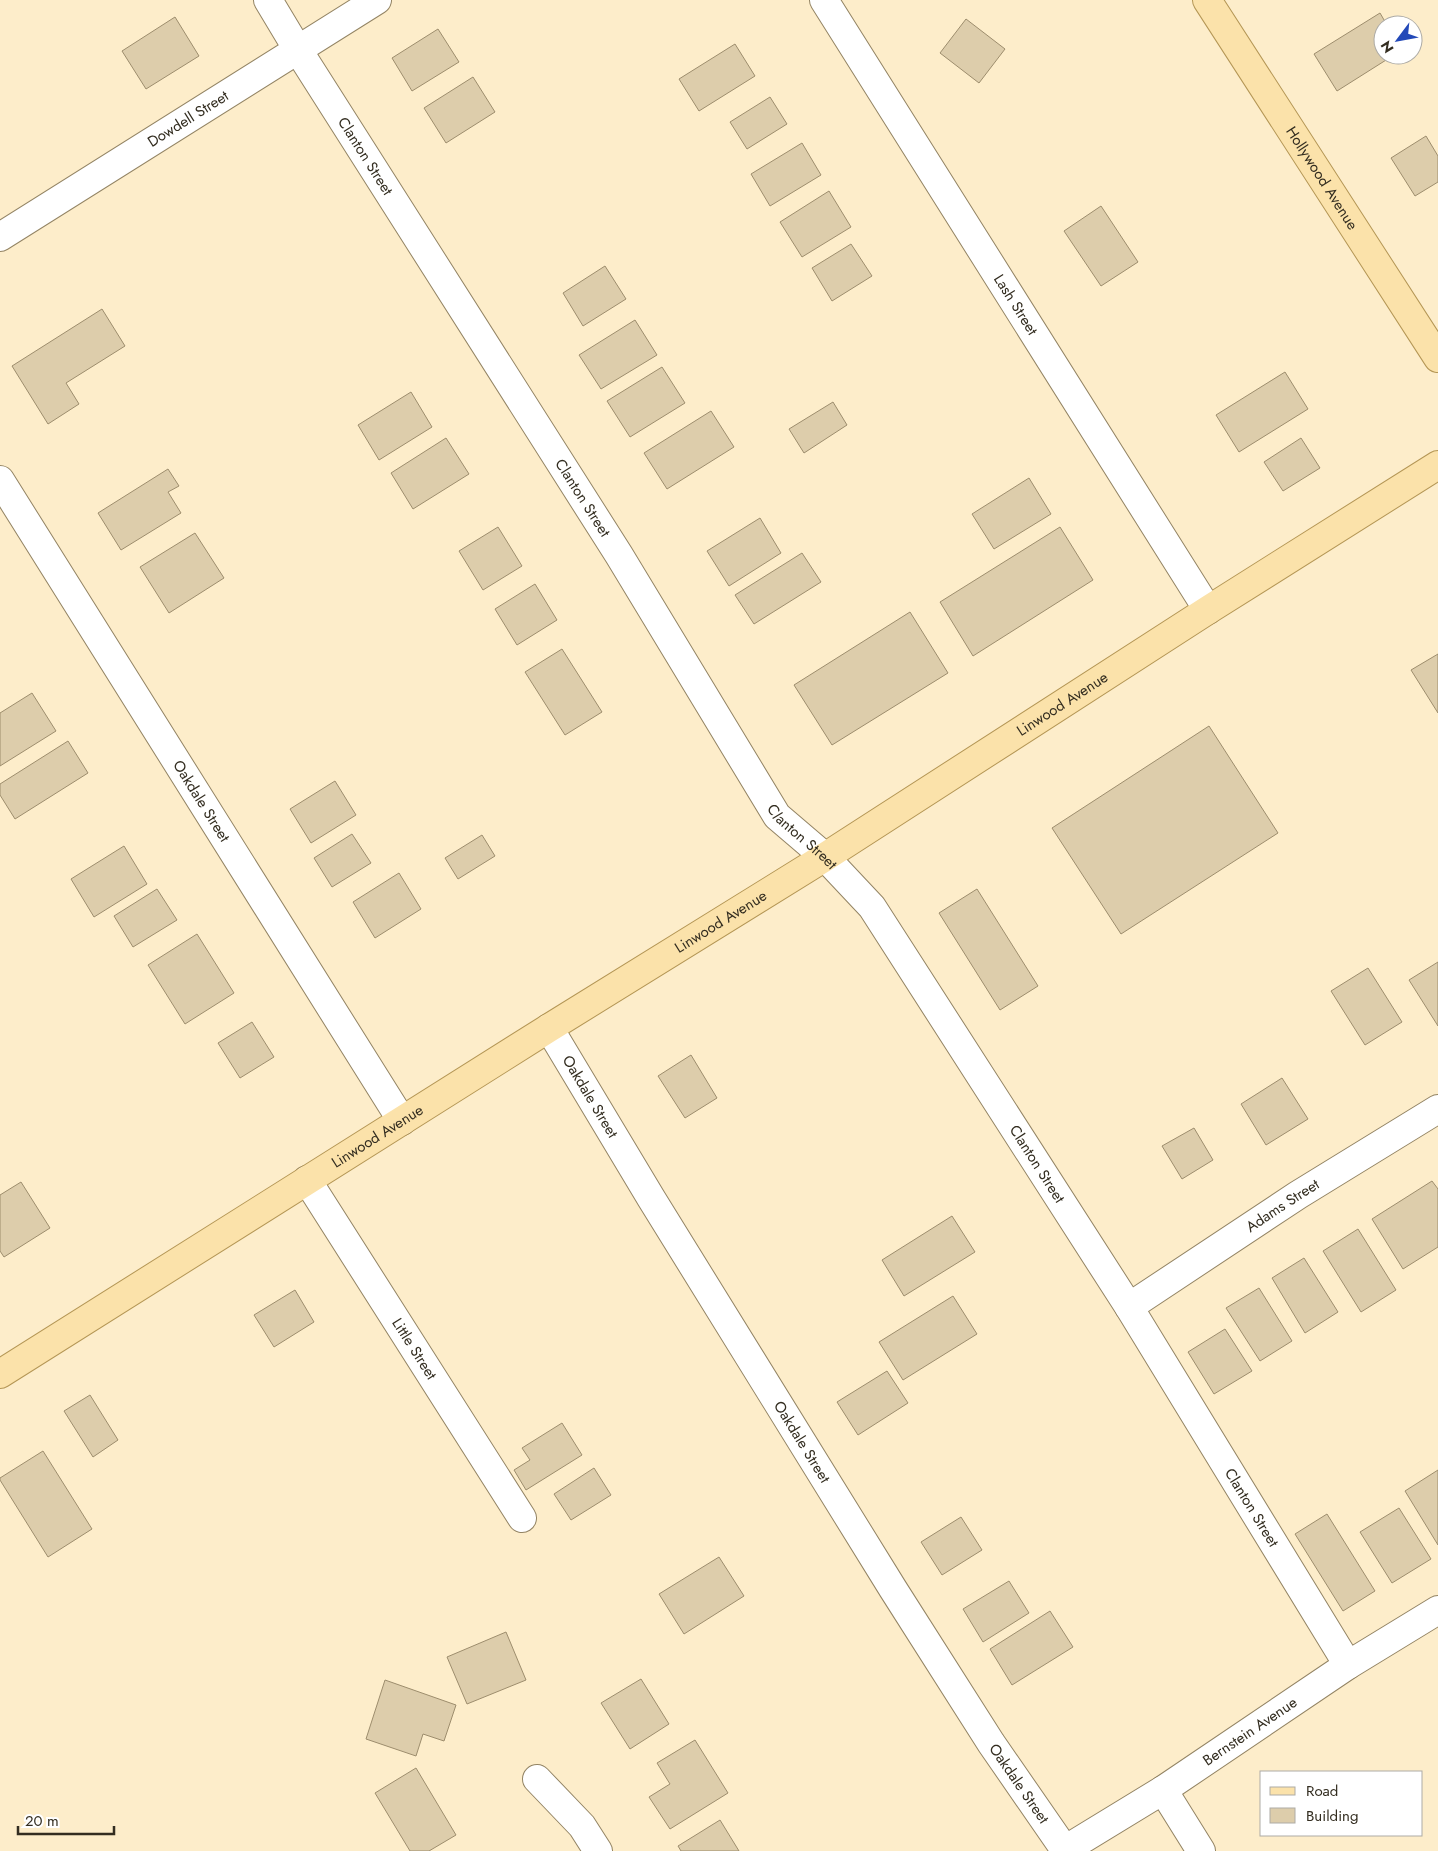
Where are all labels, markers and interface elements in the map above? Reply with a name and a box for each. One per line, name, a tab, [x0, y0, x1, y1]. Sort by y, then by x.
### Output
north arrow	[1373, 15, 1423, 65]
text: N	[1376, 37, 1398, 57]
street label: Dowdell Street	[143, 85, 233, 153]
street label: Clanton Street	[332, 113, 399, 200]
street label: Hollywood Avenue	[1280, 122, 1364, 234]
street label: Lash Street	[988, 270, 1043, 340]
street label: Clanton Street	[550, 454, 616, 542]
street label: Linwood Avenue	[1012, 666, 1113, 742]
street label: Oakdale Street	[167, 756, 236, 847]
street label: Clanton Street	[761, 800, 843, 875]
street label: Linwood Avenue	[670, 885, 771, 959]
street label: Oakdale Street	[557, 1051, 624, 1142]
street label: Linwood Avenue	[327, 1099, 428, 1173]
street label: Clanton Street	[1004, 1121, 1071, 1208]
street label: Adams Street	[1241, 1173, 1324, 1238]
street label: Little Street	[386, 1314, 442, 1384]
street label: Oakdale Street	[768, 1396, 836, 1487]
street label: Clanton Street	[1219, 1464, 1284, 1551]
street label: Bernstein Avenue	[1198, 1691, 1302, 1771]
street label: Oakdale Street	[984, 1739, 1055, 1828]
legend	[1260, 1771, 1423, 1836]
text: Road	[1306, 1780, 1338, 1802]
scale bar	[18, 1804, 114, 1836]
text: Building	[1306, 1805, 1358, 1827]
text: 20 m	[25, 1810, 59, 1832]

